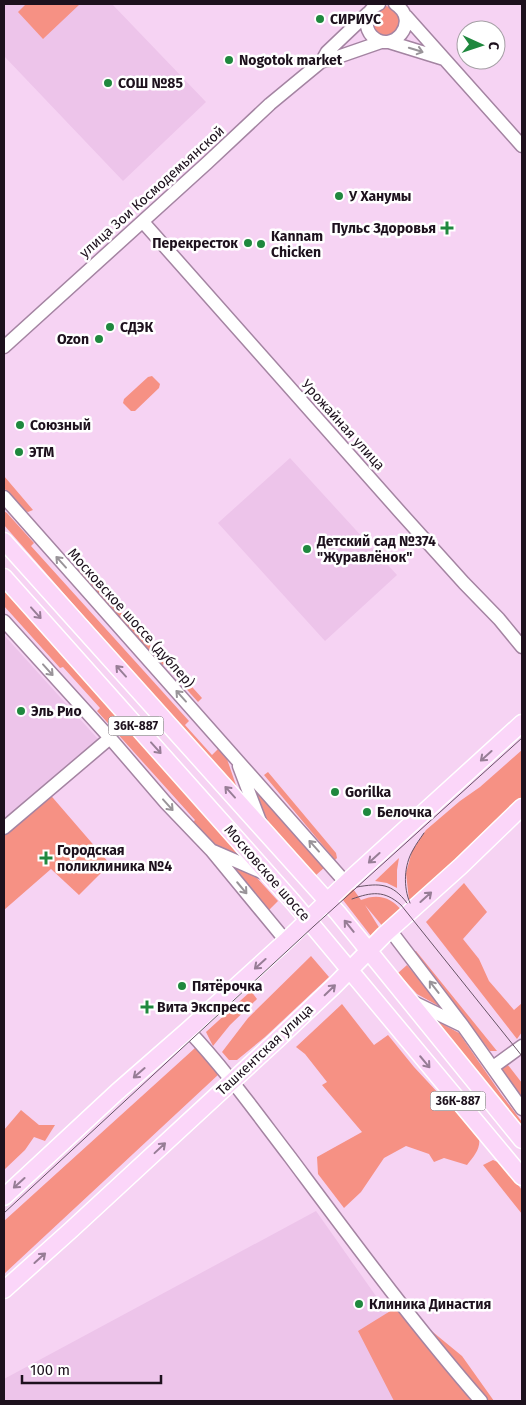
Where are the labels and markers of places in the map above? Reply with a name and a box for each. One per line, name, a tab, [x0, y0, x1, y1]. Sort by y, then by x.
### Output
place label: СИРИУС	[330, 11, 381, 28]
marker: СИРИУС	[314, 13, 326, 25]
place label: Nogotok market	[239, 52, 343, 69]
marker: Nogotok market	[223, 54, 235, 66]
place label: СОШ №85	[118, 75, 183, 92]
marker: СОШ №85	[102, 77, 114, 89]
place label: У Ханумы	[348, 188, 411, 205]
marker: У Ханумы	[333, 190, 345, 202]
place label: Пульс Здоровья	[332, 220, 436, 237]
marker: Пульс Здоровья	[440, 221, 454, 235]
place label: Kannam Chicken	[271, 228, 323, 261]
place label: Перекресток	[152, 235, 238, 252]
marker: Перекресток	[242, 237, 254, 249]
marker: Kannam Chicken	[255, 238, 267, 250]
place label: СДЭК	[120, 319, 153, 336]
marker: СДЭК	[104, 321, 116, 333]
place label: Ozon	[57, 331, 89, 348]
marker: Ozon	[93, 333, 105, 345]
place label: Союзный	[30, 417, 91, 434]
marker: Союзный	[14, 419, 26, 431]
place label: ЭТМ	[29, 444, 54, 461]
marker: ЭТМ	[13, 446, 25, 458]
place label: Детский сад №374 "Журавлёнок"	[316, 533, 436, 566]
marker: Детский сад №374 "Журавлёнок"	[301, 543, 313, 555]
place label: Эль Рио	[31, 703, 82, 720]
marker: Эль Рио	[15, 705, 27, 717]
place label: Gorilka	[345, 784, 391, 801]
marker: Gorilka	[329, 786, 341, 798]
place label: Белочка	[377, 804, 432, 821]
marker: Белочка	[361, 806, 373, 818]
place label: Городская поликлиника №4	[57, 842, 172, 875]
marker: Городская поликлиника №4	[39, 851, 53, 865]
place label: Пятёрочка	[192, 978, 263, 995]
marker: Пятёрочка	[176, 980, 188, 992]
place label: Вита Экспресс	[157, 999, 250, 1016]
marker: Вита Экспресс	[141, 1001, 153, 1013]
place label: Клиника Династия	[369, 1296, 491, 1313]
marker: Клиника Династия	[353, 1298, 365, 1310]

